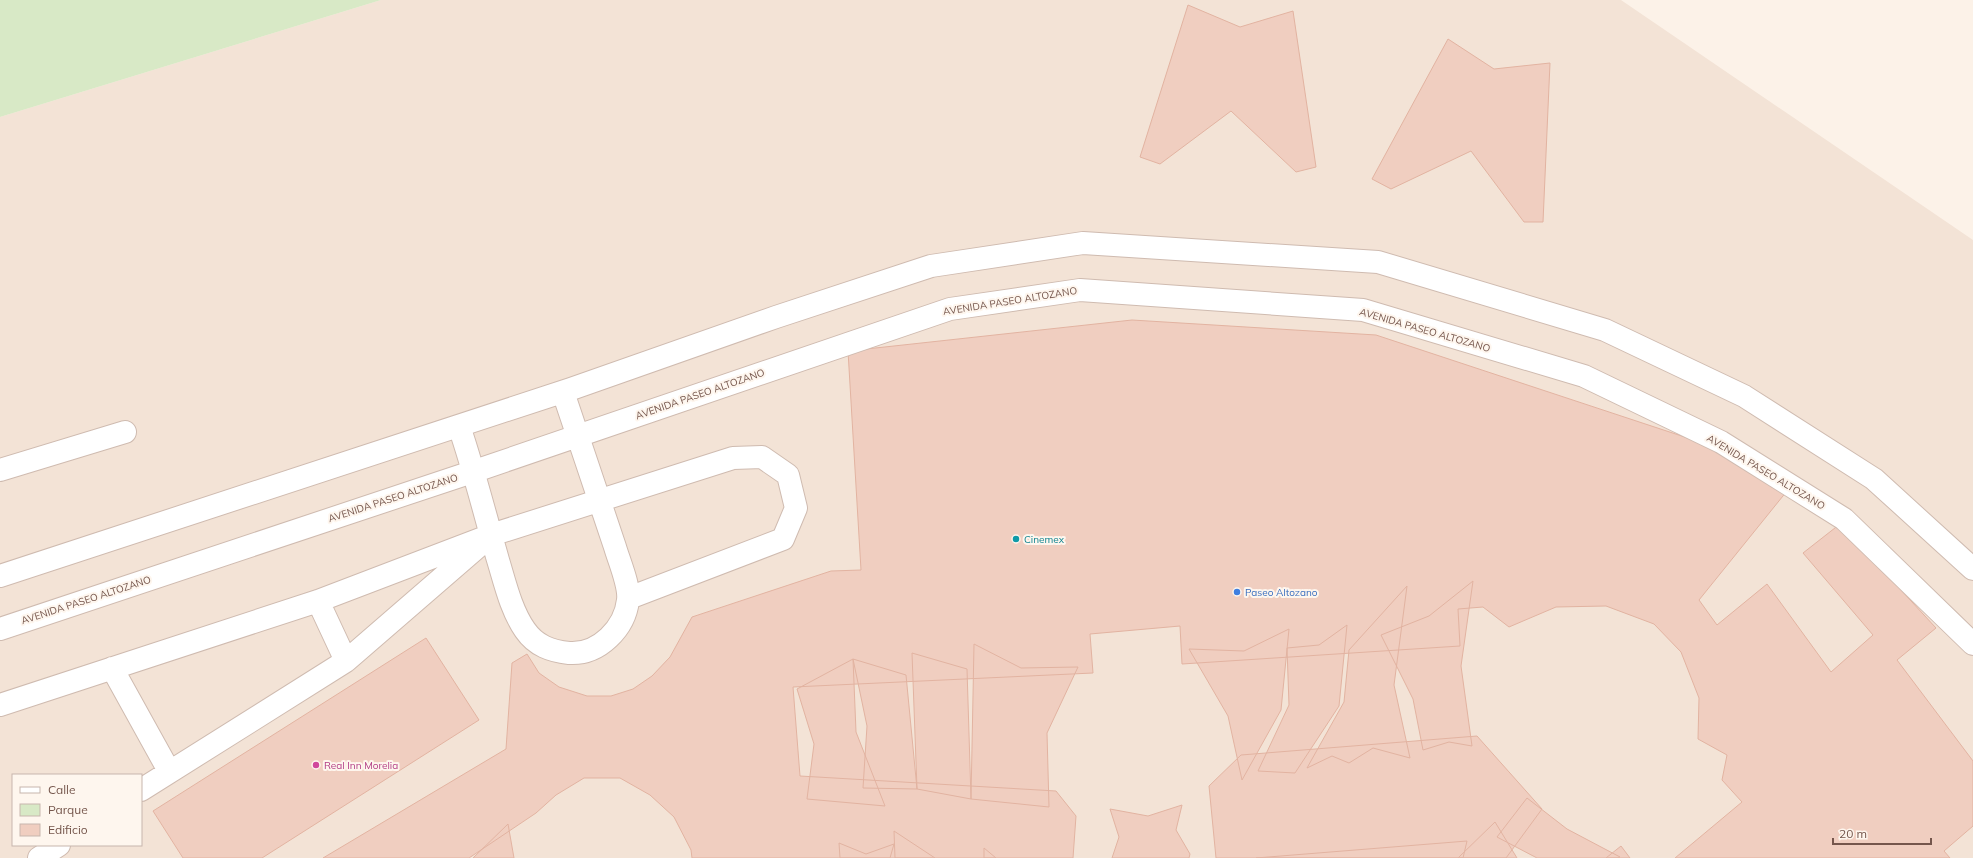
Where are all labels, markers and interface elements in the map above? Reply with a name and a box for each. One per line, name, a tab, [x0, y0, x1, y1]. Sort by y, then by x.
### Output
street label: AVENIDA PASEO ALTOZANO	[942, 284, 1078, 318]
street label: AVENIDA PASEO ALTOZANO	[1358, 305, 1492, 355]
street label: AVENIDA PASEO ALTOZANO	[634, 366, 766, 422]
street label: AVENIDA PASEO ALTOZANO	[1705, 432, 1828, 513]
street label: AVENIDA PASEO ALTOZANO	[326, 471, 460, 525]
place label: Cinemex	[1024, 533, 1065, 546]
marker: Cinemex	[1011, 534, 1021, 544]
street label: AVENIDA PASEO ALTOZANO	[19, 573, 153, 627]
place label: Paseo Altozano	[1245, 586, 1318, 599]
marker: Paseo Altozano	[1232, 587, 1242, 597]
place label: Real Inn Morelia	[324, 759, 398, 772]
marker: Real Inn Morelia	[311, 760, 321, 770]
legend	[12, 774, 142, 846]
text: Calle	[48, 782, 75, 797]
text: Parque	[48, 802, 88, 817]
scale bar	[1833, 820, 1931, 846]
text: Edificio	[48, 822, 88, 837]
text: 20 m	[1839, 826, 1867, 841]

